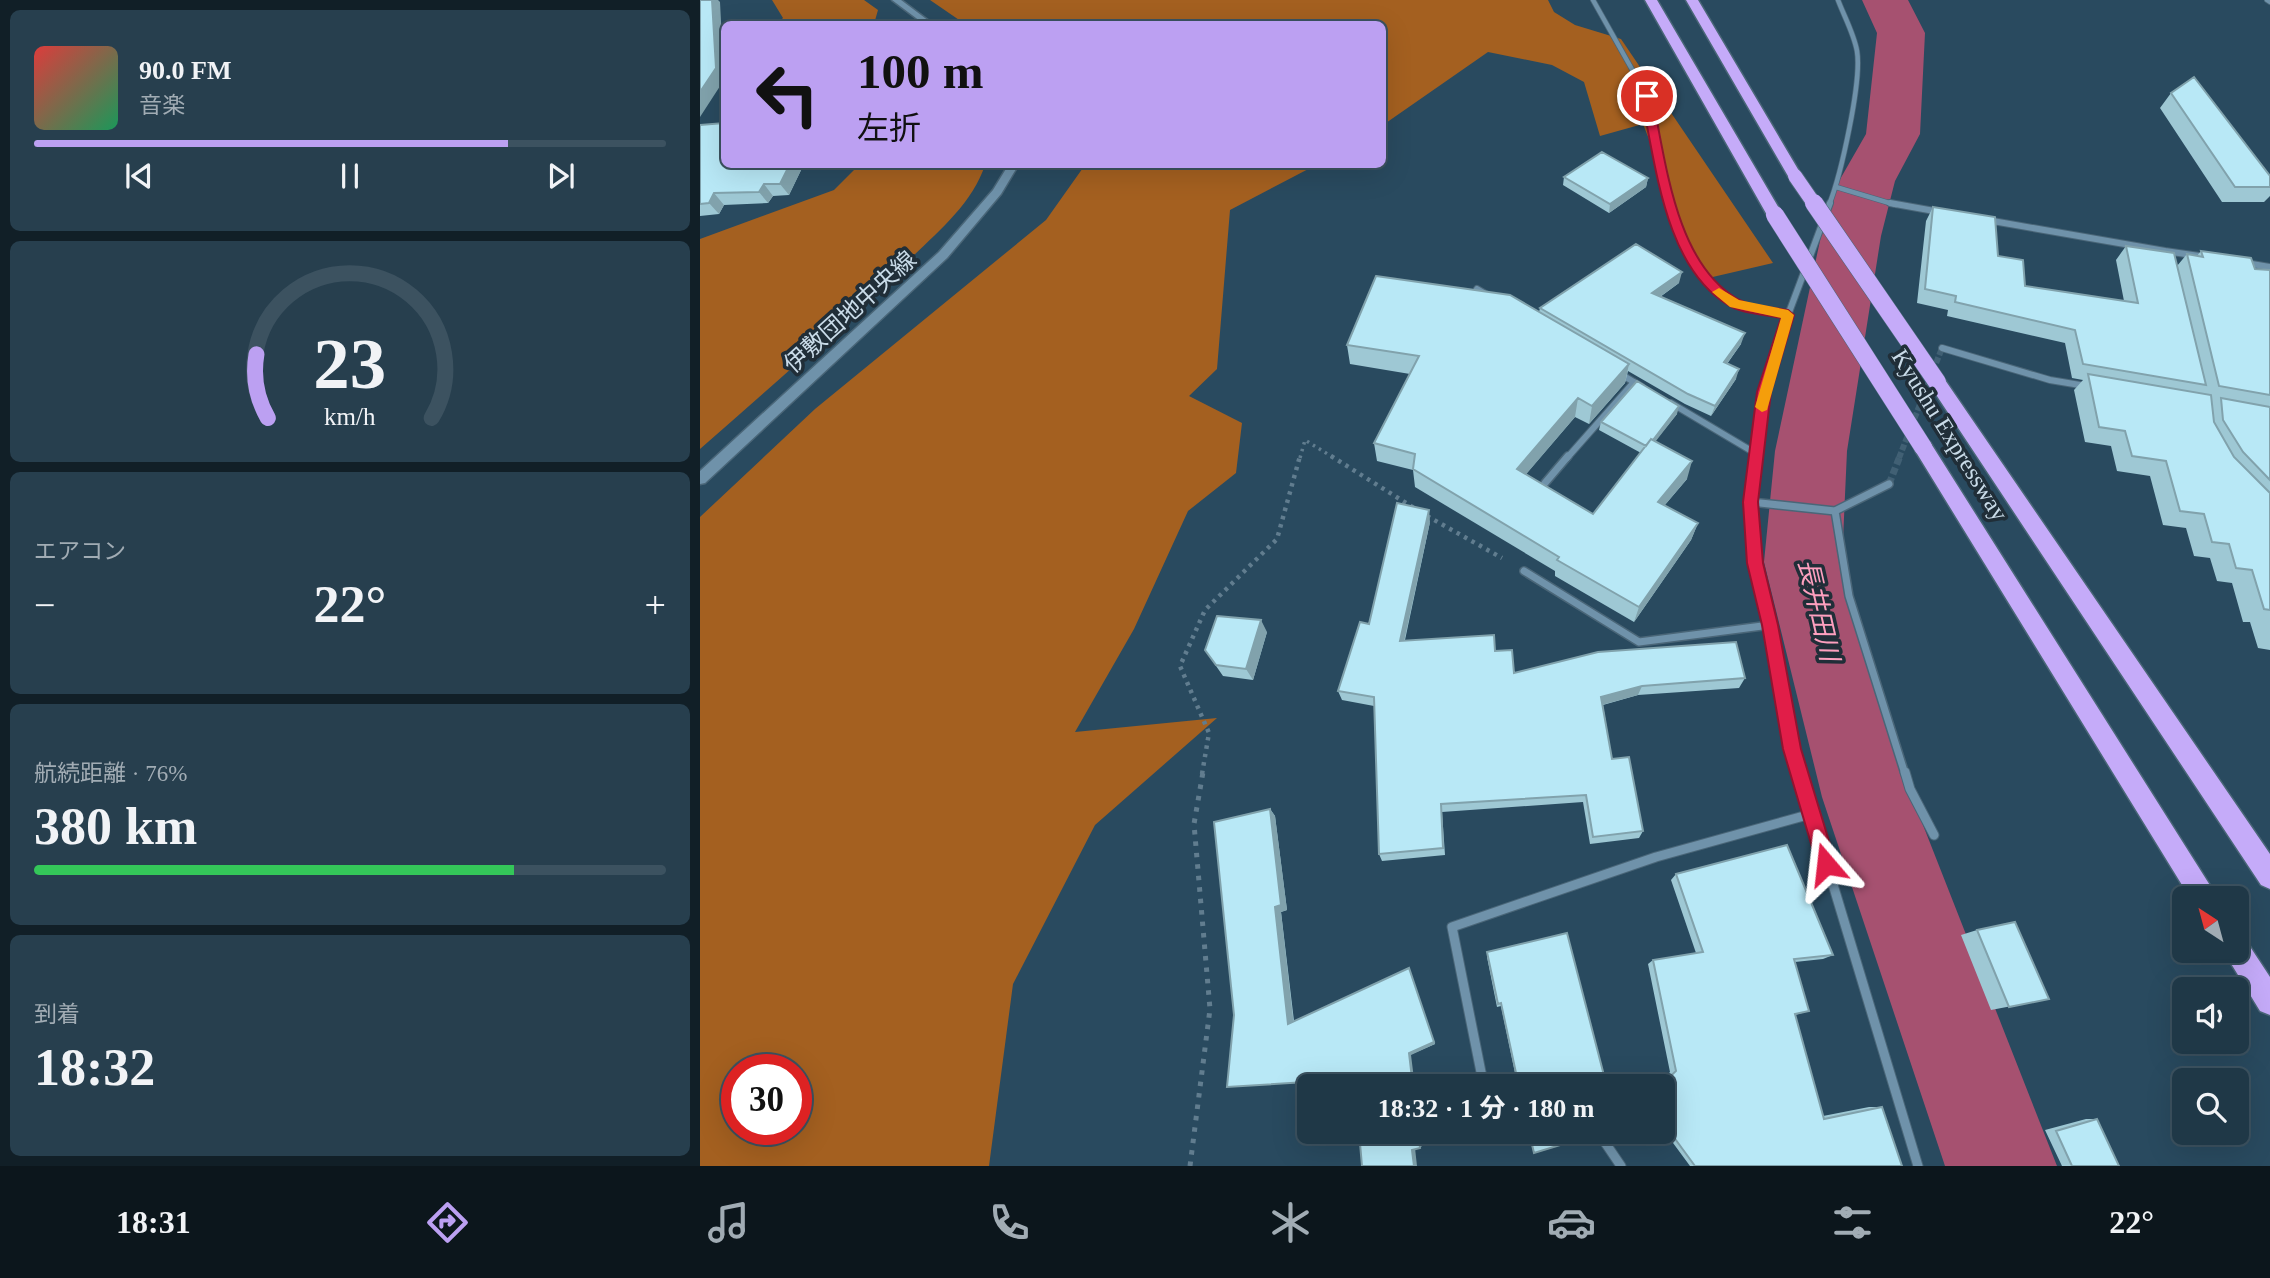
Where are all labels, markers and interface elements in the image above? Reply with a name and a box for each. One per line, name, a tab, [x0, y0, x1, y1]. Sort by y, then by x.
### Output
text: 100 m	[857, 44, 984, 99]
icon: left	[742, 49, 833, 140]
text: 90.0 FM	[139, 56, 231, 85]
pin	[1617, 66, 1677, 126]
icon: arrive	[1628, 77, 1666, 115]
text: 音楽	[139, 93, 185, 118]
text: 左折	[857, 110, 921, 146]
icon: previous	[120, 157, 158, 195]
icon: pause	[331, 157, 369, 195]
icon: next	[542, 157, 580, 195]
street label: 伊敷団地中央線	[779, 246, 921, 378]
text: 23	[314, 323, 386, 404]
street label: Kyushu Expressway	[1887, 345, 2013, 525]
text: km/h	[324, 403, 376, 430]
text: エアコン	[34, 539, 126, 564]
water label: 長井田川	[1793, 556, 1845, 667]
text: 22°	[314, 576, 386, 633]
text: −	[34, 584, 55, 626]
text: +	[645, 584, 666, 626]
text: 航続距離 · 76%	[34, 761, 187, 786]
text: 380 km	[34, 798, 197, 855]
position arrow	[1789, 827, 1863, 901]
north arrow	[2172, 886, 2249, 962]
map controls	[2172, 886, 2249, 1145]
button: sound	[2172, 977, 2249, 1054]
text: 到着	[34, 1002, 80, 1027]
text: 18:32	[34, 1039, 155, 1096]
speed limit sign: 30	[721, 1054, 812, 1145]
button: search	[2172, 1068, 2249, 1145]
text: 18:32 · 1 分 · 180 m	[1378, 1094, 1594, 1123]
icon: directions	[423, 1198, 472, 1247]
icon: music	[704, 1198, 753, 1247]
icon: phone	[985, 1198, 1034, 1247]
icon: climate	[1266, 1198, 1315, 1247]
icon: car	[1547, 1198, 1596, 1247]
icon: filters	[1828, 1198, 1877, 1247]
text: 18:31	[116, 1204, 191, 1240]
text: 22°	[2109, 1204, 2154, 1240]

